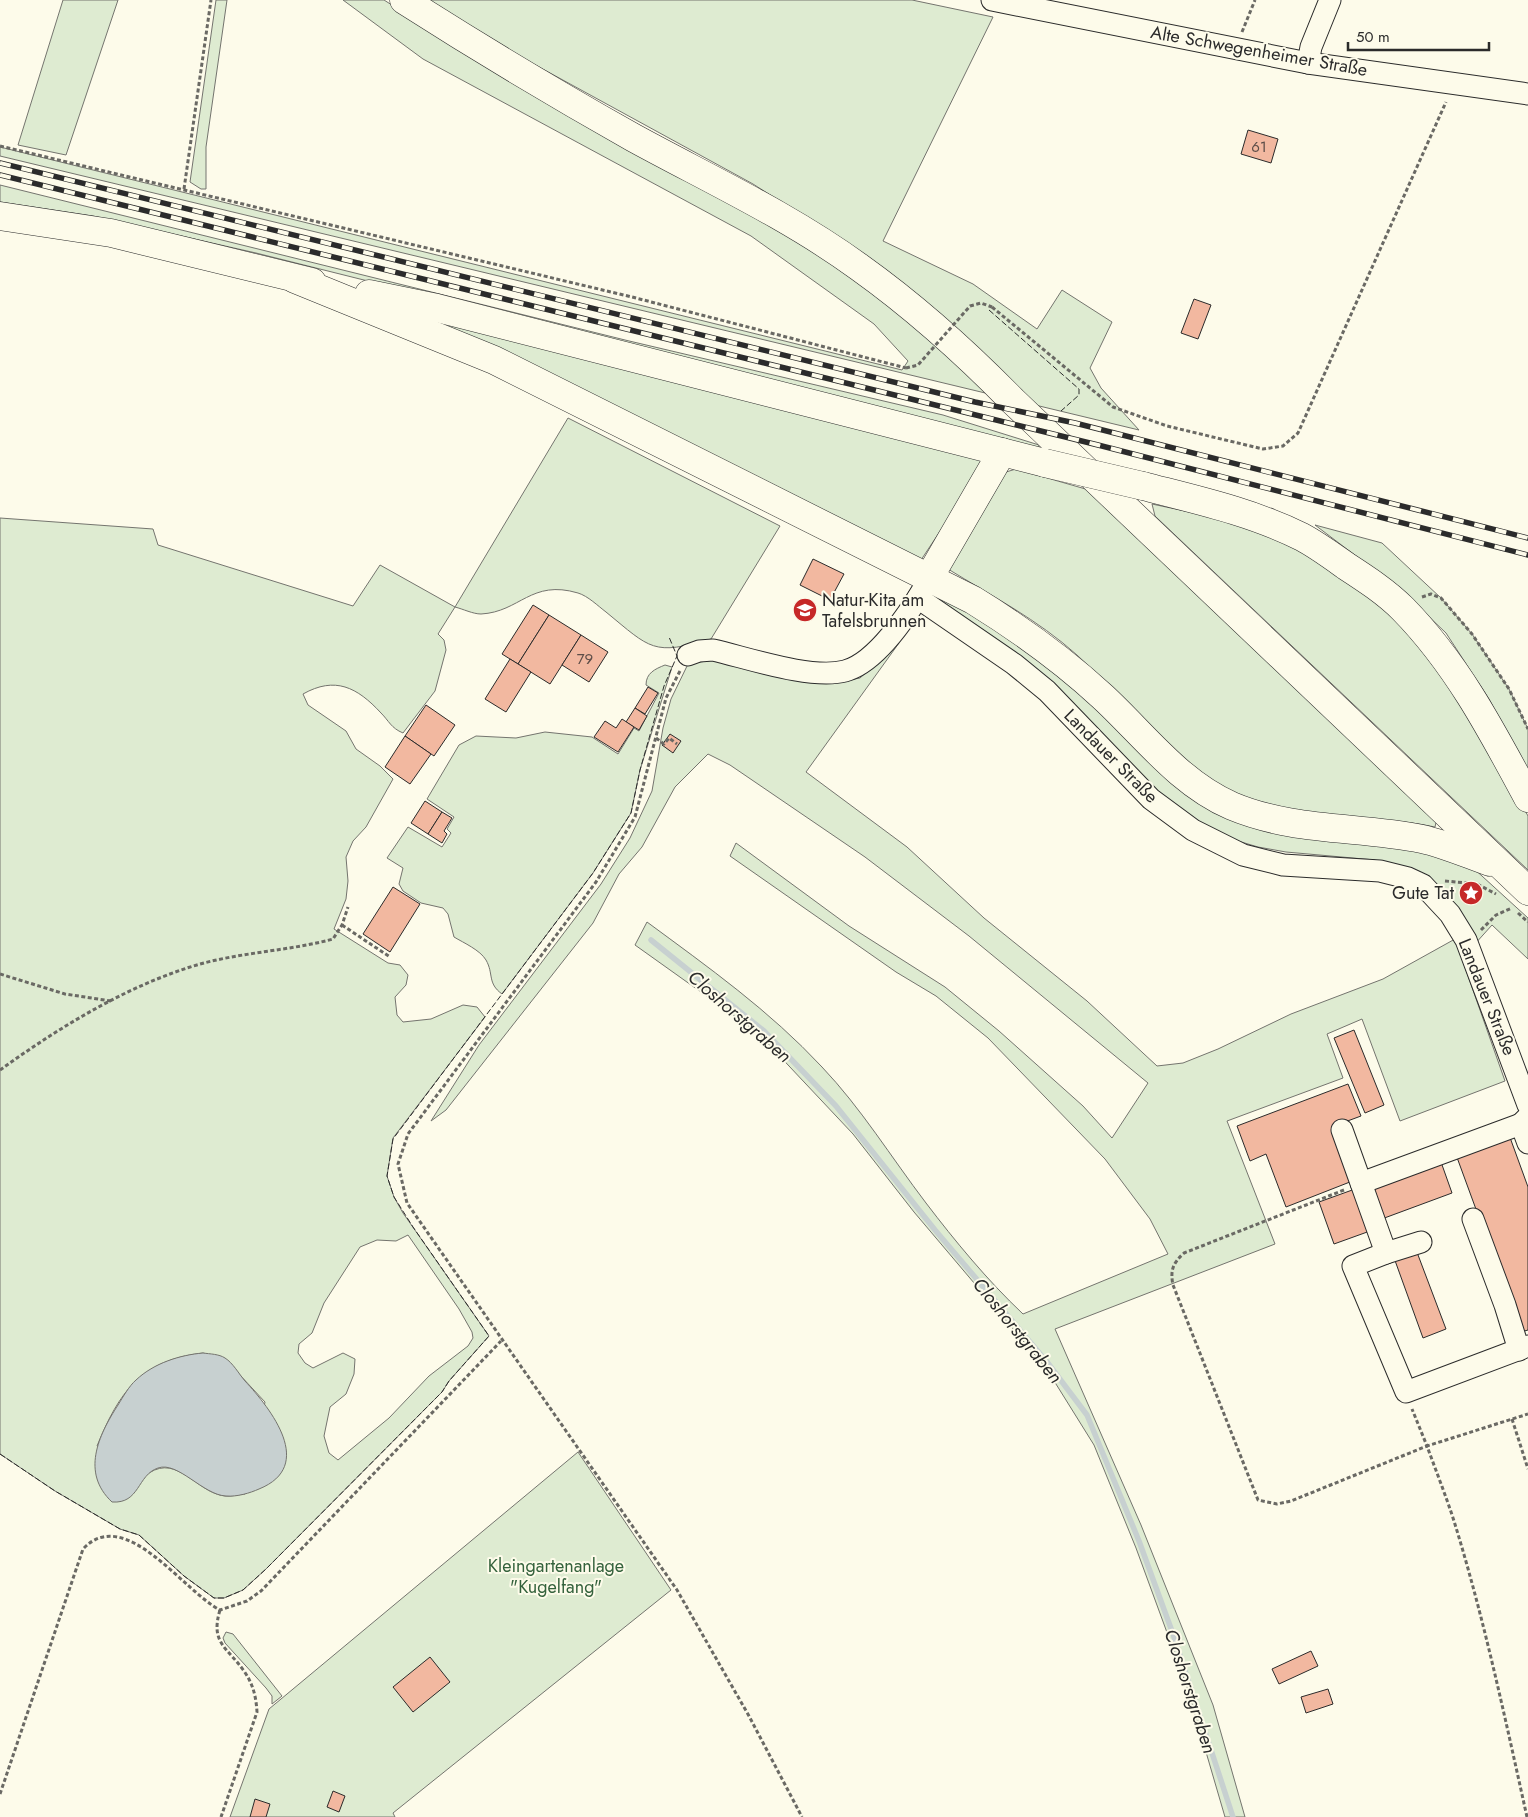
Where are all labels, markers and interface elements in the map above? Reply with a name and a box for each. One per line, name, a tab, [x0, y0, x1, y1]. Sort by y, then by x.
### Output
street label: Alte Schwegenheimer Straße	[1149, 19, 1369, 83]
scale bar	[1348, 20, 1489, 52]
text: 50 m	[1356, 26, 1390, 48]
house number: 61	[1251, 136, 1267, 158]
place label: Natur-Kita am Tafelsbrunnen	[822, 587, 927, 634]
school or university icon: Natur-Kita am Tafelsbrunnen	[792, 597, 818, 623]
house number: 79	[577, 648, 593, 670]
street label: Landauer Straße	[1058, 703, 1164, 809]
place label: Gute Tat	[1392, 880, 1455, 906]
place icon: Gute Tat	[1458, 880, 1484, 906]
street label: Landauer Straße	[1452, 935, 1522, 1059]
water label: Closhorstgraben	[682, 964, 797, 1069]
water label: Closhorstgraben	[966, 1272, 1069, 1389]
park label: Kleingartenanlage "Kugelfang"	[488, 1553, 624, 1600]
water label: Closhorstgraben	[1158, 1625, 1223, 1757]

